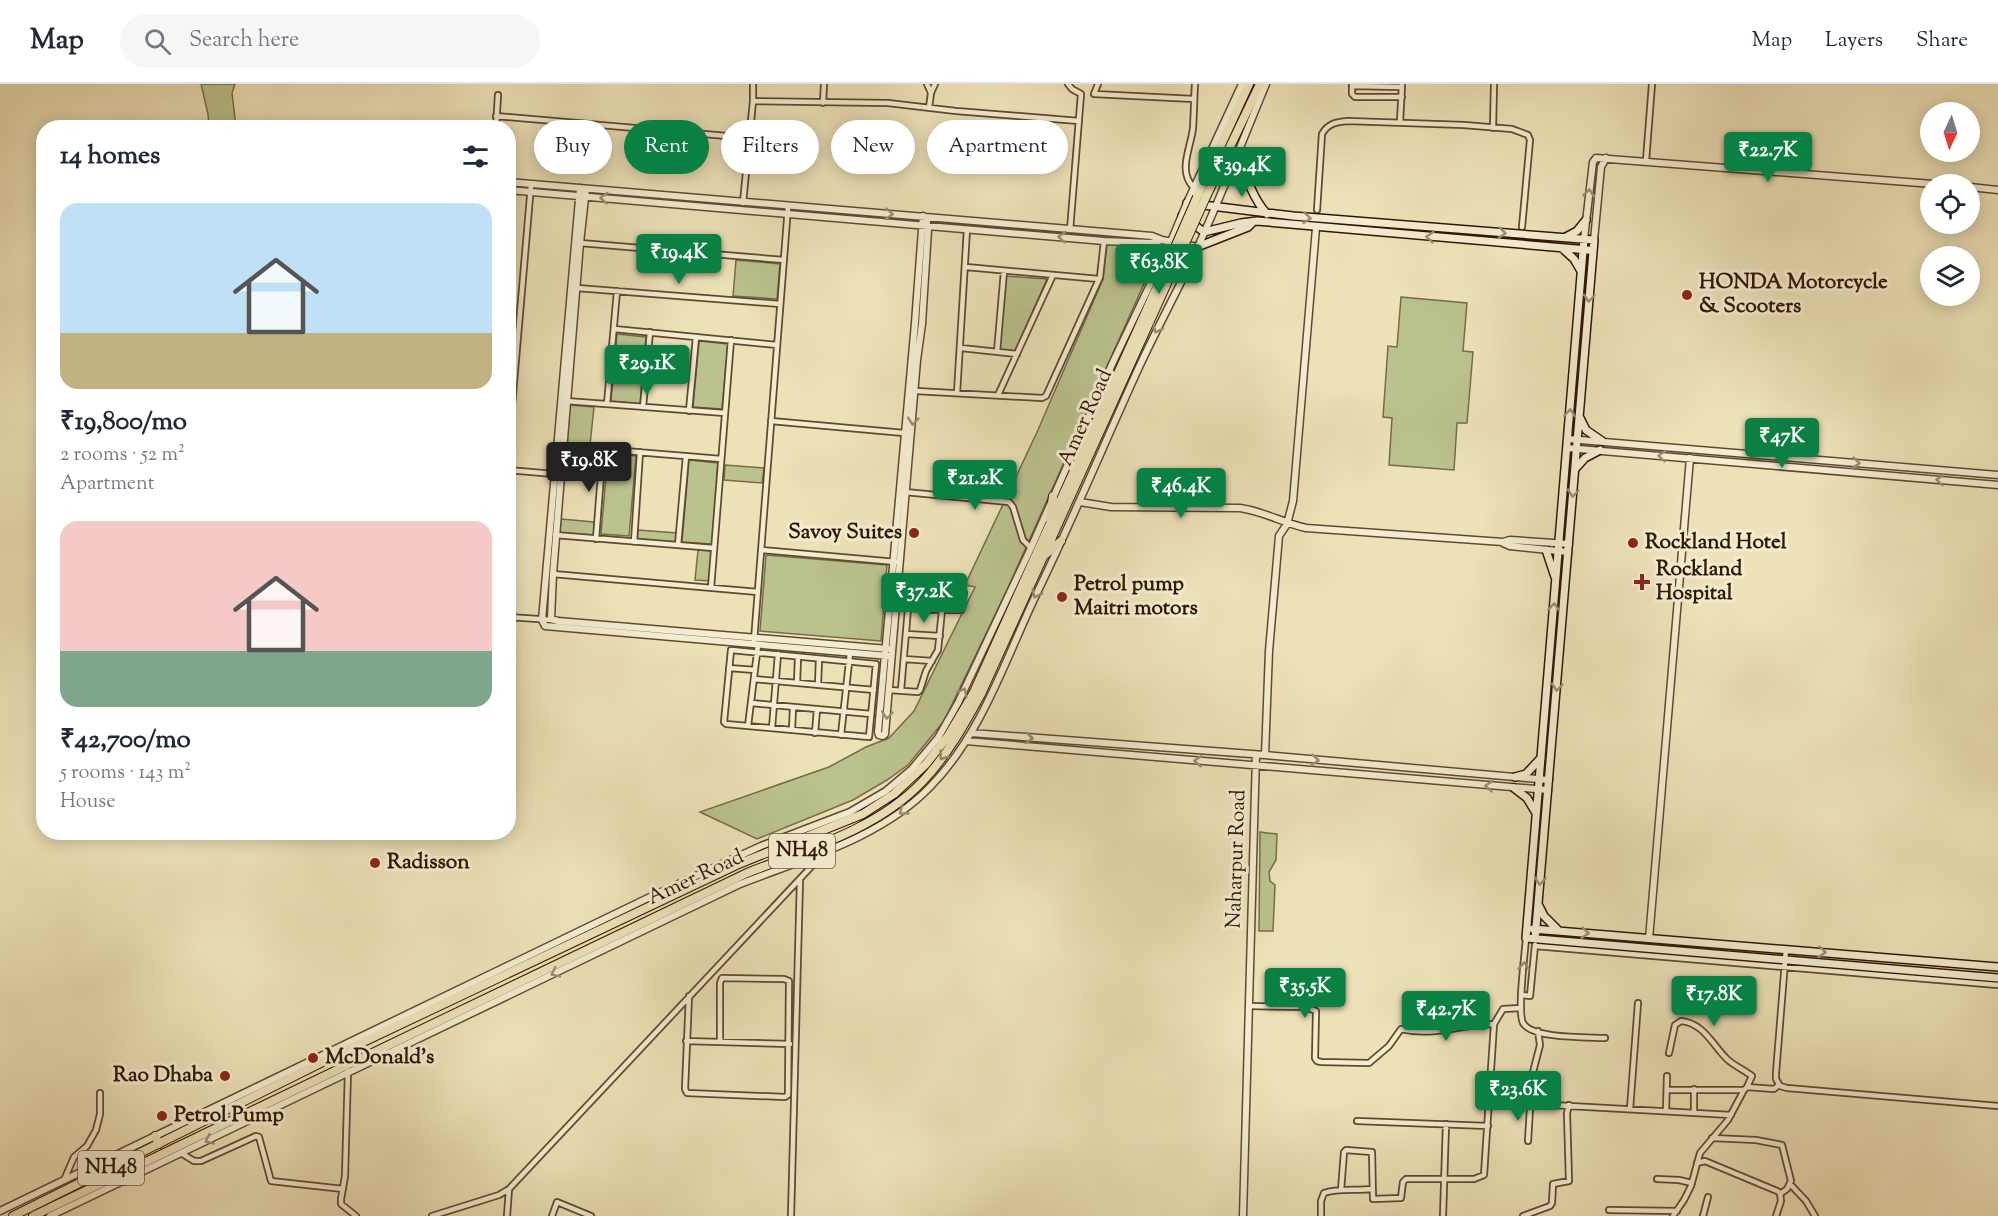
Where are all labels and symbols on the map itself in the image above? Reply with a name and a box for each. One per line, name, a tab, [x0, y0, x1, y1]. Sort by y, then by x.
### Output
north arrow	[1920, 102, 1980, 162]
pin: ₹22.7K	[1719, 132, 1817, 183]
pin: ₹39.4K	[1193, 147, 1291, 198]
one-way arrow	[1582, 189, 1595, 198]
one-way arrow	[599, 192, 608, 205]
one-way arrow	[885, 208, 894, 221]
one-way arrow	[1303, 211, 1312, 224]
one-way arrow	[1497, 226, 1506, 239]
one-way arrow	[1058, 231, 1067, 244]
one-way arrow	[1426, 231, 1435, 244]
pin: ₹19.4K	[630, 234, 728, 285]
pin: ₹63.8K	[1110, 244, 1208, 295]
place label: HONDA Motorcycle & Scooters	[1699, 268, 1888, 322]
marker: HONDA Motorcycle & Scooters	[1680, 288, 1694, 302]
one-way arrow	[1583, 294, 1596, 303]
one-way arrow	[1153, 323, 1165, 334]
pin: ₹29.1K	[598, 345, 696, 396]
street label: Amer Road	[1051, 364, 1121, 471]
one-way arrow	[1563, 408, 1576, 418]
one-way arrow	[907, 417, 920, 426]
pin: ₹47K	[1746, 418, 1818, 469]
pin: ₹19.8K	[540, 442, 638, 493]
one-way arrow	[1657, 450, 1666, 463]
one-way arrow	[1852, 456, 1861, 469]
pin: ₹21.2K	[926, 460, 1024, 511]
pin: ₹46.4K	[1132, 468, 1230, 519]
one-way arrow	[1935, 474, 1944, 487]
one-way arrow	[1567, 488, 1580, 497]
place label: Savoy Suites	[788, 518, 902, 548]
marker: Savoy Suites	[907, 526, 921, 540]
place label: Rockland Hotel	[1645, 528, 1787, 558]
marker: Rockland Hotel	[1626, 536, 1640, 550]
place label: Rockland Hospital	[1656, 555, 1743, 609]
place label: Petrol pump Maitri motors	[1074, 570, 1198, 624]
pin: ₹37.2K	[875, 573, 973, 624]
marker: Rockland Hospital	[1633, 573, 1651, 591]
one-way arrow	[1032, 588, 1044, 599]
marker: Petrol pump Maitri motors	[1055, 590, 1069, 604]
one-way arrow	[1547, 603, 1560, 612]
one-way arrow	[1550, 682, 1563, 691]
one-way arrow	[956, 687, 968, 698]
one-way arrow	[881, 710, 894, 719]
one-way arrow	[1025, 731, 1034, 744]
one-way arrow	[940, 750, 951, 761]
one-way arrow	[1310, 754, 1319, 767]
one-way arrow	[1193, 755, 1202, 768]
one-way arrow	[1485, 780, 1494, 793]
street label: Naharpur Road	[1220, 789, 1254, 929]
one-way arrow	[898, 804, 909, 815]
road number: NH48	[769, 834, 835, 868]
street label: Amer Road	[643, 842, 749, 913]
place label: Radisson	[387, 848, 470, 878]
marker: Radisson	[368, 856, 382, 870]
one-way arrow	[1534, 877, 1547, 886]
one-way arrow	[1581, 927, 1590, 940]
one-way arrow	[1817, 945, 1826, 958]
one-way arrow	[1517, 962, 1530, 971]
one-way arrow	[550, 965, 561, 977]
pin: ₹35.5K	[1256, 968, 1354, 1019]
pin: ₹17.8K	[1665, 976, 1763, 1027]
pin: ₹42.7K	[1397, 991, 1495, 1042]
place label: McDonald's	[325, 1043, 434, 1073]
marker: McDonald's	[306, 1051, 320, 1065]
place label: Rao Dhaba	[113, 1061, 213, 1091]
marker: Rao Dhaba	[218, 1069, 232, 1083]
pin: ₹23.6K	[1469, 1071, 1567, 1122]
place label: Petrol Pump	[174, 1101, 284, 1131]
marker: Petrol Pump	[155, 1109, 169, 1123]
one-way arrow	[205, 1132, 216, 1144]
road number: NH48	[78, 1151, 144, 1185]

